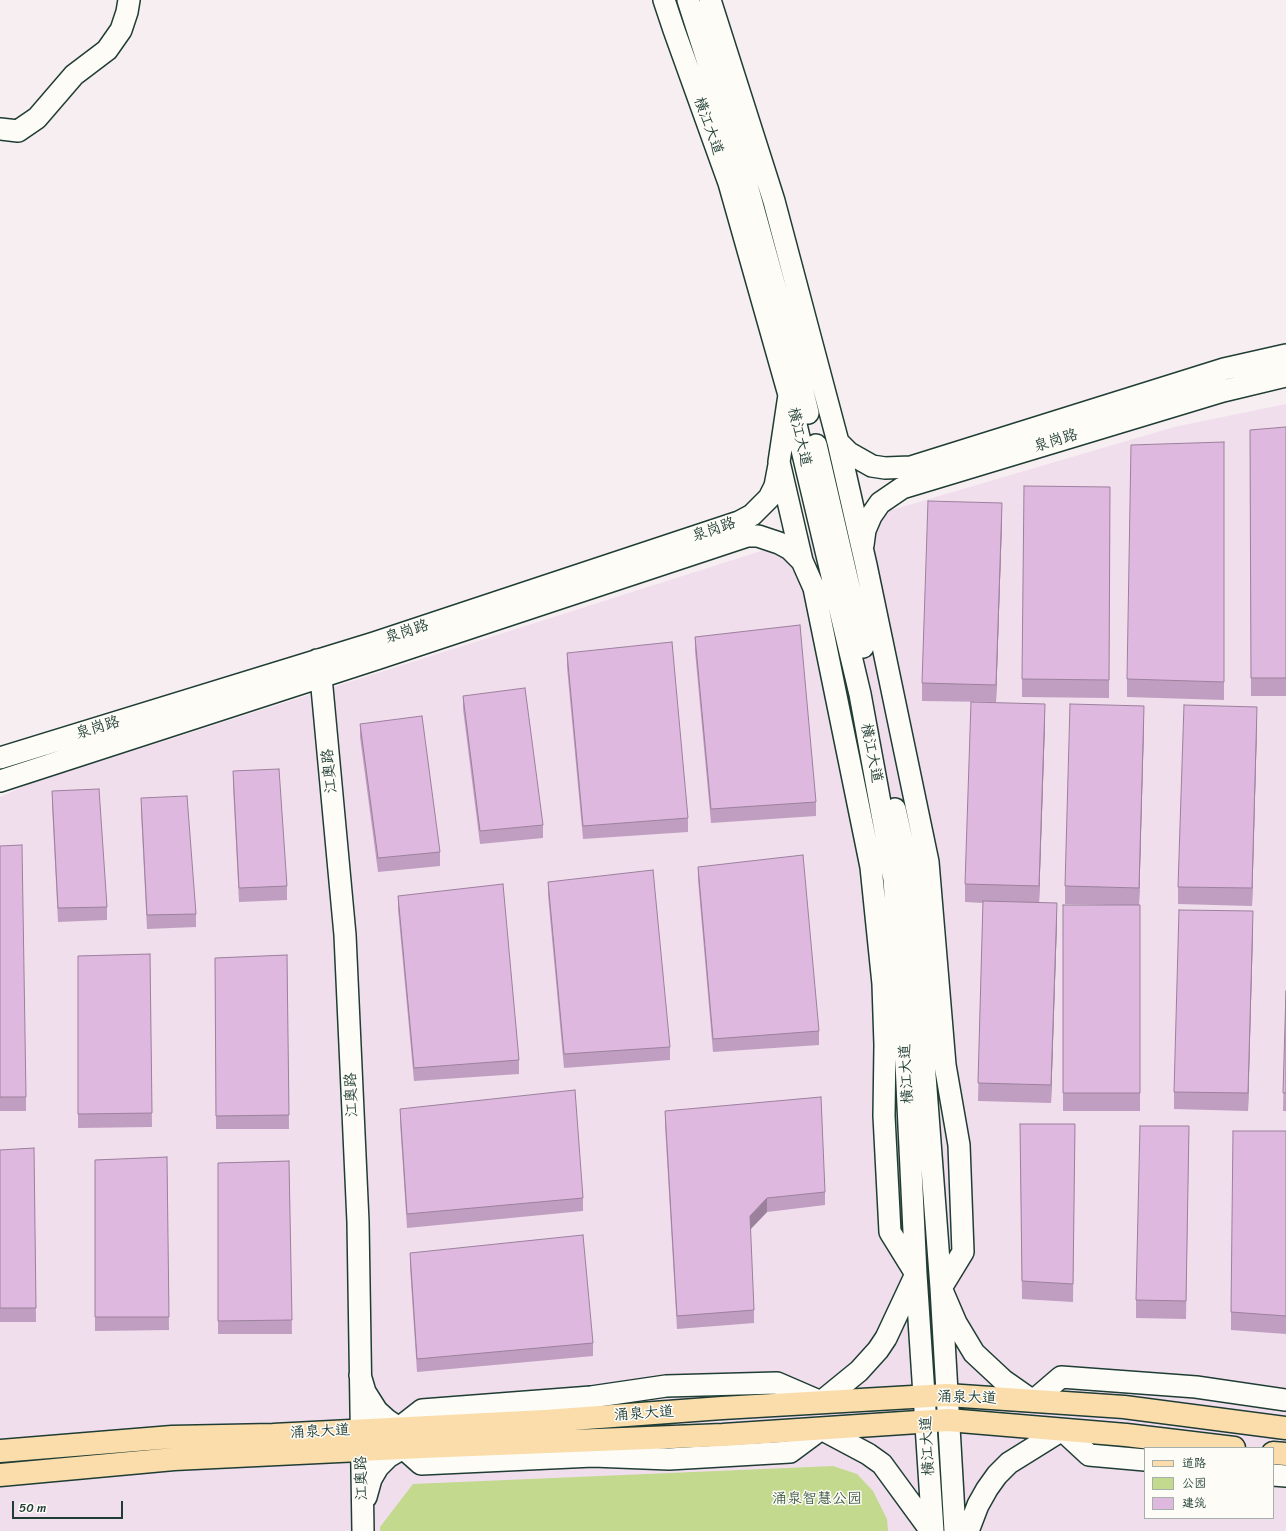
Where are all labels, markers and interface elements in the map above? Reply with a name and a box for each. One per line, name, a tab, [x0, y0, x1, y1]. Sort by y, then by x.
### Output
street label: 横江大道	[689, 95, 727, 157]
street label: 横江大道	[783, 406, 815, 468]
street label: 泉岗路	[1032, 426, 1080, 456]
street label: 泉岗路	[690, 514, 738, 546]
street label: 泉岗路	[383, 616, 431, 648]
street label: 泉岗路	[74, 713, 122, 743]
street label: 横江大道	[856, 722, 886, 784]
street label: 江奥路	[319, 748, 341, 794]
street label: 横江大道	[896, 1044, 918, 1104]
street label: 江奥路	[342, 1072, 362, 1118]
street label: 涌泉大道	[937, 1388, 997, 1408]
street label: 涌泉大道	[613, 1403, 675, 1425]
street label: 横江大道	[917, 1416, 939, 1476]
street label: 涌泉大道	[290, 1421, 350, 1443]
legend	[1144, 1447, 1274, 1519]
text: 道路	[1182, 1452, 1206, 1474]
street label: 江奥路	[353, 1455, 371, 1501]
text: 公园	[1182, 1472, 1206, 1494]
park label: 涌泉智慧公园	[772, 1490, 862, 1508]
text: 建筑	[1182, 1492, 1206, 1514]
scale bar	[14, 1493, 125, 1519]
text: 50 m	[19, 1497, 46, 1519]

